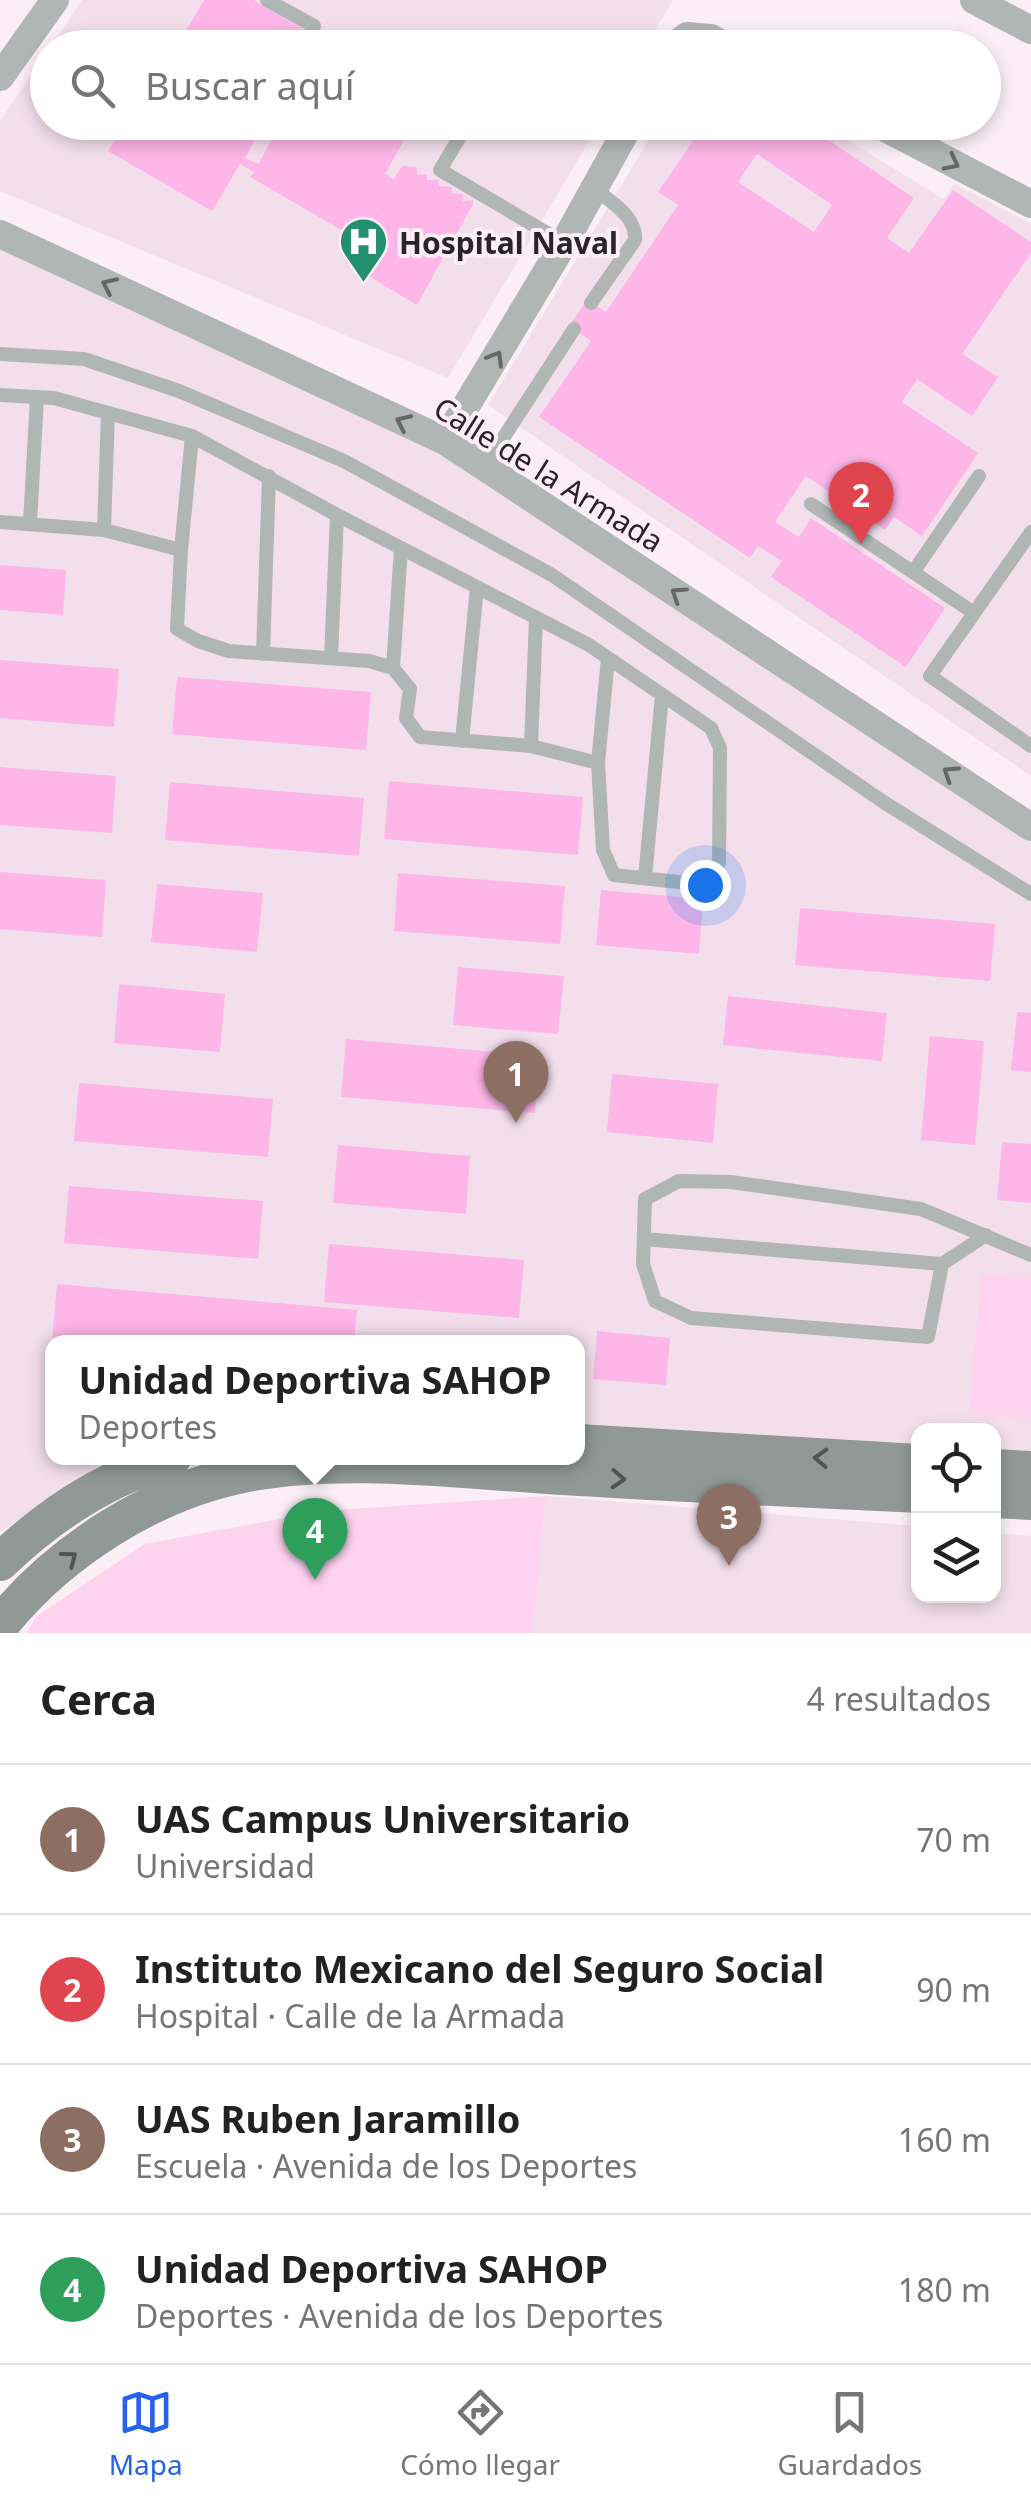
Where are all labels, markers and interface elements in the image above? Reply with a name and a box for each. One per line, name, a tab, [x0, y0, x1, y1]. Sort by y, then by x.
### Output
search box	[30, 30, 1001, 140]
icon: search	[65, 58, 120, 113]
text: Buscar aquí	[145, 59, 355, 111]
one-way arrow	[942, 151, 960, 170]
hospital icon: Hospital Naval	[338, 216, 390, 284]
place label: Hospital Naval	[399, 222, 618, 263]
one-way arrow	[101, 277, 119, 297]
one-way arrow	[484, 351, 503, 369]
street label: Calle de la Armada	[427, 387, 671, 561]
one-way arrow	[395, 414, 413, 434]
pin: 2	[828, 462, 894, 544]
one-way arrow	[671, 588, 690, 606]
one-way arrow	[942, 767, 961, 785]
your location	[680, 860, 731, 911]
pin: 1	[484, 1040, 548, 1123]
popup	[45, 1335, 585, 1465]
text: Unidad Deportiva SAHOP	[79, 1353, 551, 1405]
text: Deportes	[79, 1405, 217, 1448]
map controls	[911, 1423, 1001, 1603]
button: locate	[911, 1423, 1001, 1513]
one-way arrow	[813, 1448, 829, 1469]
one-way arrow	[611, 1468, 627, 1489]
pin: 3	[696, 1484, 762, 1566]
pin: 4	[282, 1498, 348, 1580]
button: layers	[911, 1513, 1001, 1603]
one-way arrow	[59, 1552, 77, 1569]
text: Cerca	[40, 1670, 157, 1727]
text: 4 resultados	[807, 1677, 991, 1720]
text: UAS Campus Universitario	[135, 1792, 630, 1844]
text: 1	[63, 1818, 82, 1861]
text: 70 m	[916, 1818, 991, 1861]
text: Universidad	[135, 1844, 315, 1887]
text: Instituto Mexicano del Seguro Social	[135, 1942, 824, 1994]
text: 2	[63, 1968, 82, 2011]
text: 90 m	[916, 1968, 991, 2011]
text: Hospital · Calle de la Armada	[135, 1994, 565, 2037]
text: UAS Ruben Jaramillo	[135, 2092, 521, 2144]
text: 3	[63, 2118, 82, 2161]
text: 160 m	[898, 2118, 991, 2161]
text: Escuela · Avenida de los Deportes	[135, 2144, 637, 2187]
text: Unidad Deportiva SAHOP	[135, 2242, 608, 2294]
text: 4	[63, 2268, 82, 2311]
text: 180 m	[898, 2268, 991, 2311]
text: Deportes · Avenida de los Deportes	[135, 2294, 663, 2337]
tab: Mapa	[109, 2385, 183, 2483]
tab: Cómo llegar	[400, 2385, 560, 2483]
tab: Guardados	[777, 2385, 922, 2483]

